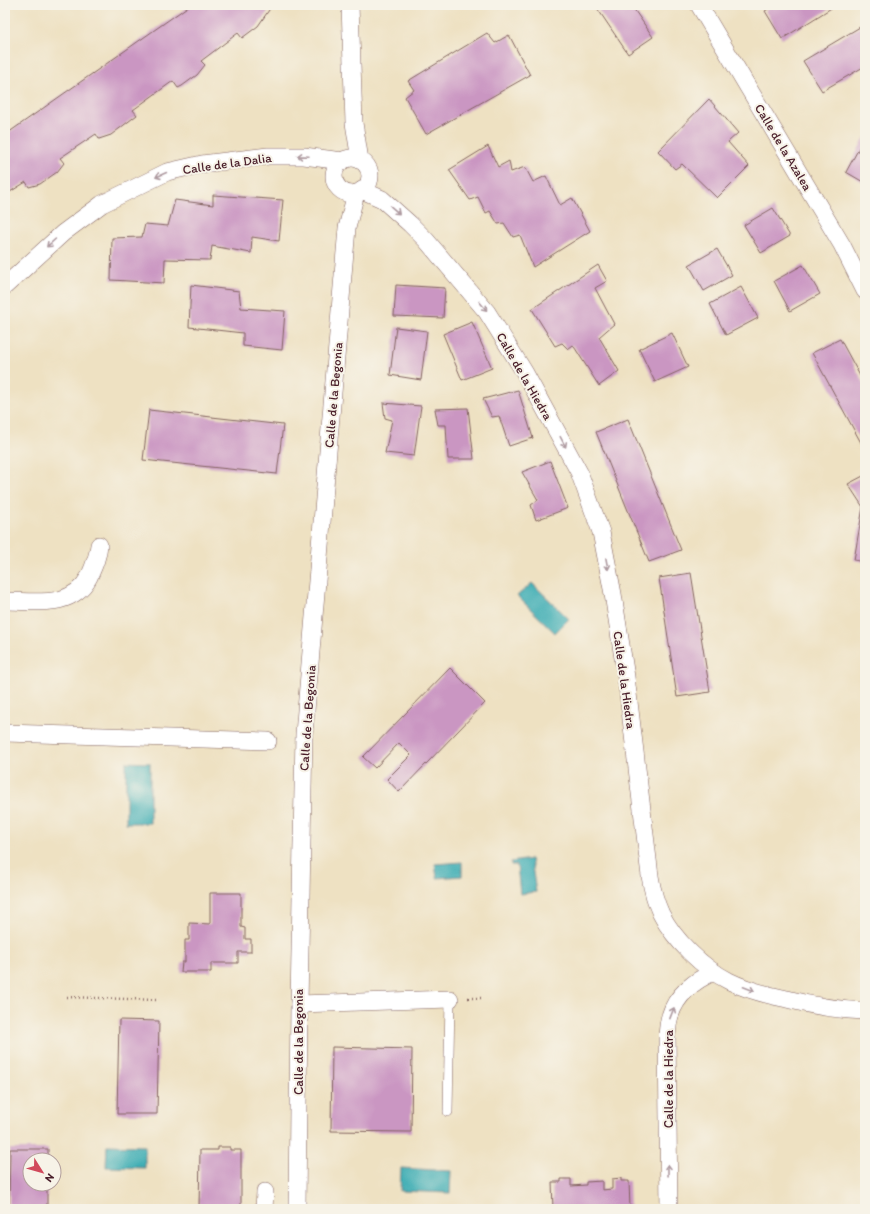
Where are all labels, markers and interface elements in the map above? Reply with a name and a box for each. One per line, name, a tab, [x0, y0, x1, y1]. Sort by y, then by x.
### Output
street label: Calle de la Azalea	[752, 101, 815, 194]
street label: Calle de la Dalia	[181, 150, 273, 177]
one-way arrow	[297, 152, 310, 160]
one-way arrow	[156, 172, 168, 179]
one-way arrow	[390, 206, 400, 215]
one-way arrow	[47, 238, 57, 247]
one-way arrow	[478, 301, 487, 312]
street label: Calle de la Hiedra	[493, 330, 556, 423]
street label: Calle de la Begonia	[321, 341, 346, 449]
one-way arrow	[559, 436, 567, 448]
one-way arrow	[604, 557, 612, 570]
street label: Calle de la Hiedra	[610, 630, 639, 730]
street label: Calle de la Begonia	[296, 664, 319, 771]
one-way arrow	[742, 985, 754, 993]
street label: Calle de la Begonia	[291, 988, 306, 1095]
one-way arrow	[668, 1007, 676, 1019]
street label: Calle de la Hiedra	[661, 1029, 676, 1128]
north arrow	[22, 1152, 62, 1192]
one-way arrow	[664, 1164, 672, 1177]
text: N	[42, 1171, 57, 1185]

